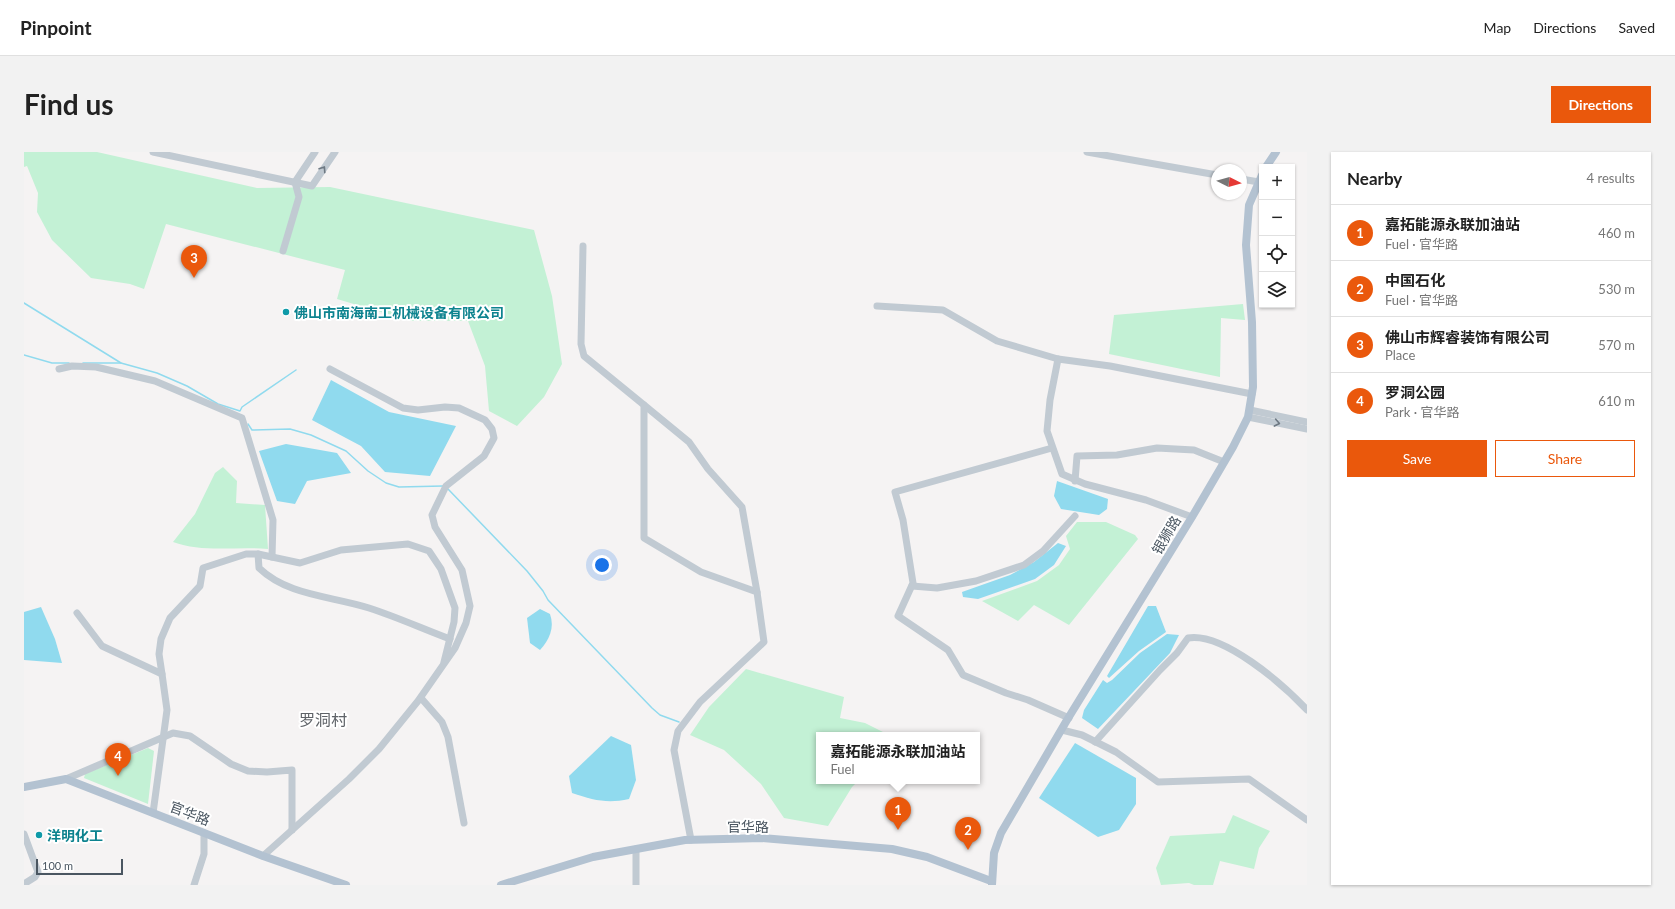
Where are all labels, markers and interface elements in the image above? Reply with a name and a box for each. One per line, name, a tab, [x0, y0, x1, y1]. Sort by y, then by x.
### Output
text: Pinpoint	[20, 16, 91, 39]
text: Map	[1484, 19, 1511, 36]
text: Directions	[1533, 19, 1596, 36]
text: Saved	[1618, 19, 1655, 36]
button: Directions	[1551, 86, 1651, 123]
text: Find us	[24, 87, 114, 121]
north arrow	[1211, 164, 1247, 200]
map controls	[1259, 164, 1295, 308]
button: +	[1259, 164, 1295, 200]
one-way arrow	[318, 166, 326, 173]
text: Nearby	[1347, 168, 1402, 189]
text: 4 results	[1587, 170, 1635, 186]
button: −	[1259, 200, 1295, 236]
text: 嘉拓能源永联加油站	[1385, 215, 1520, 233]
text: 1	[1356, 225, 1364, 241]
text: 460 m	[1598, 225, 1635, 241]
button: locate	[1259, 236, 1295, 272]
text: Fuel · 官华路	[1385, 236, 1458, 252]
pin: 3	[181, 245, 207, 278]
text: 中国石化	[1385, 271, 1445, 289]
button: layers	[1259, 272, 1295, 308]
text: 2	[1356, 281, 1364, 297]
text: 530 m	[1598, 281, 1635, 297]
text: Fuel · 官华路	[1385, 292, 1458, 308]
place label: 佛山市南海南工机械设备有限公司	[294, 304, 504, 321]
marker: 佛山市南海南工机械设备有限公司	[281, 307, 291, 317]
text: 佛山市辉睿装饰有限公司	[1385, 328, 1550, 346]
text: 3	[1356, 337, 1364, 353]
text: 570 m	[1598, 337, 1635, 353]
text: Place	[1385, 347, 1415, 363]
text: 罗洞公园	[1385, 383, 1445, 401]
text: 4	[1356, 393, 1364, 409]
text: 610 m	[1598, 393, 1635, 409]
text: Park · 官华路	[1385, 404, 1459, 420]
one-way arrow	[1274, 419, 1281, 427]
button: Save	[1347, 440, 1487, 477]
button: Share	[1495, 440, 1635, 477]
street label: 银狮路	[1148, 513, 1184, 557]
your location	[592, 555, 612, 575]
district label: 罗洞村	[299, 710, 347, 729]
popup	[816, 732, 980, 784]
text: 嘉拓能源永联加油站	[830, 742, 966, 760]
pin: 4	[105, 743, 131, 776]
text: Fuel	[830, 761, 855, 777]
pin: 1	[885, 797, 911, 830]
street label: 官华路	[167, 798, 213, 828]
pin: 2	[955, 817, 981, 850]
street label: 官华路	[727, 818, 769, 835]
place label: 洋明化工	[47, 827, 103, 844]
marker: 洋明化工	[34, 830, 44, 840]
scale bar	[36, 857, 123, 876]
text: 100 m	[42, 859, 73, 872]

